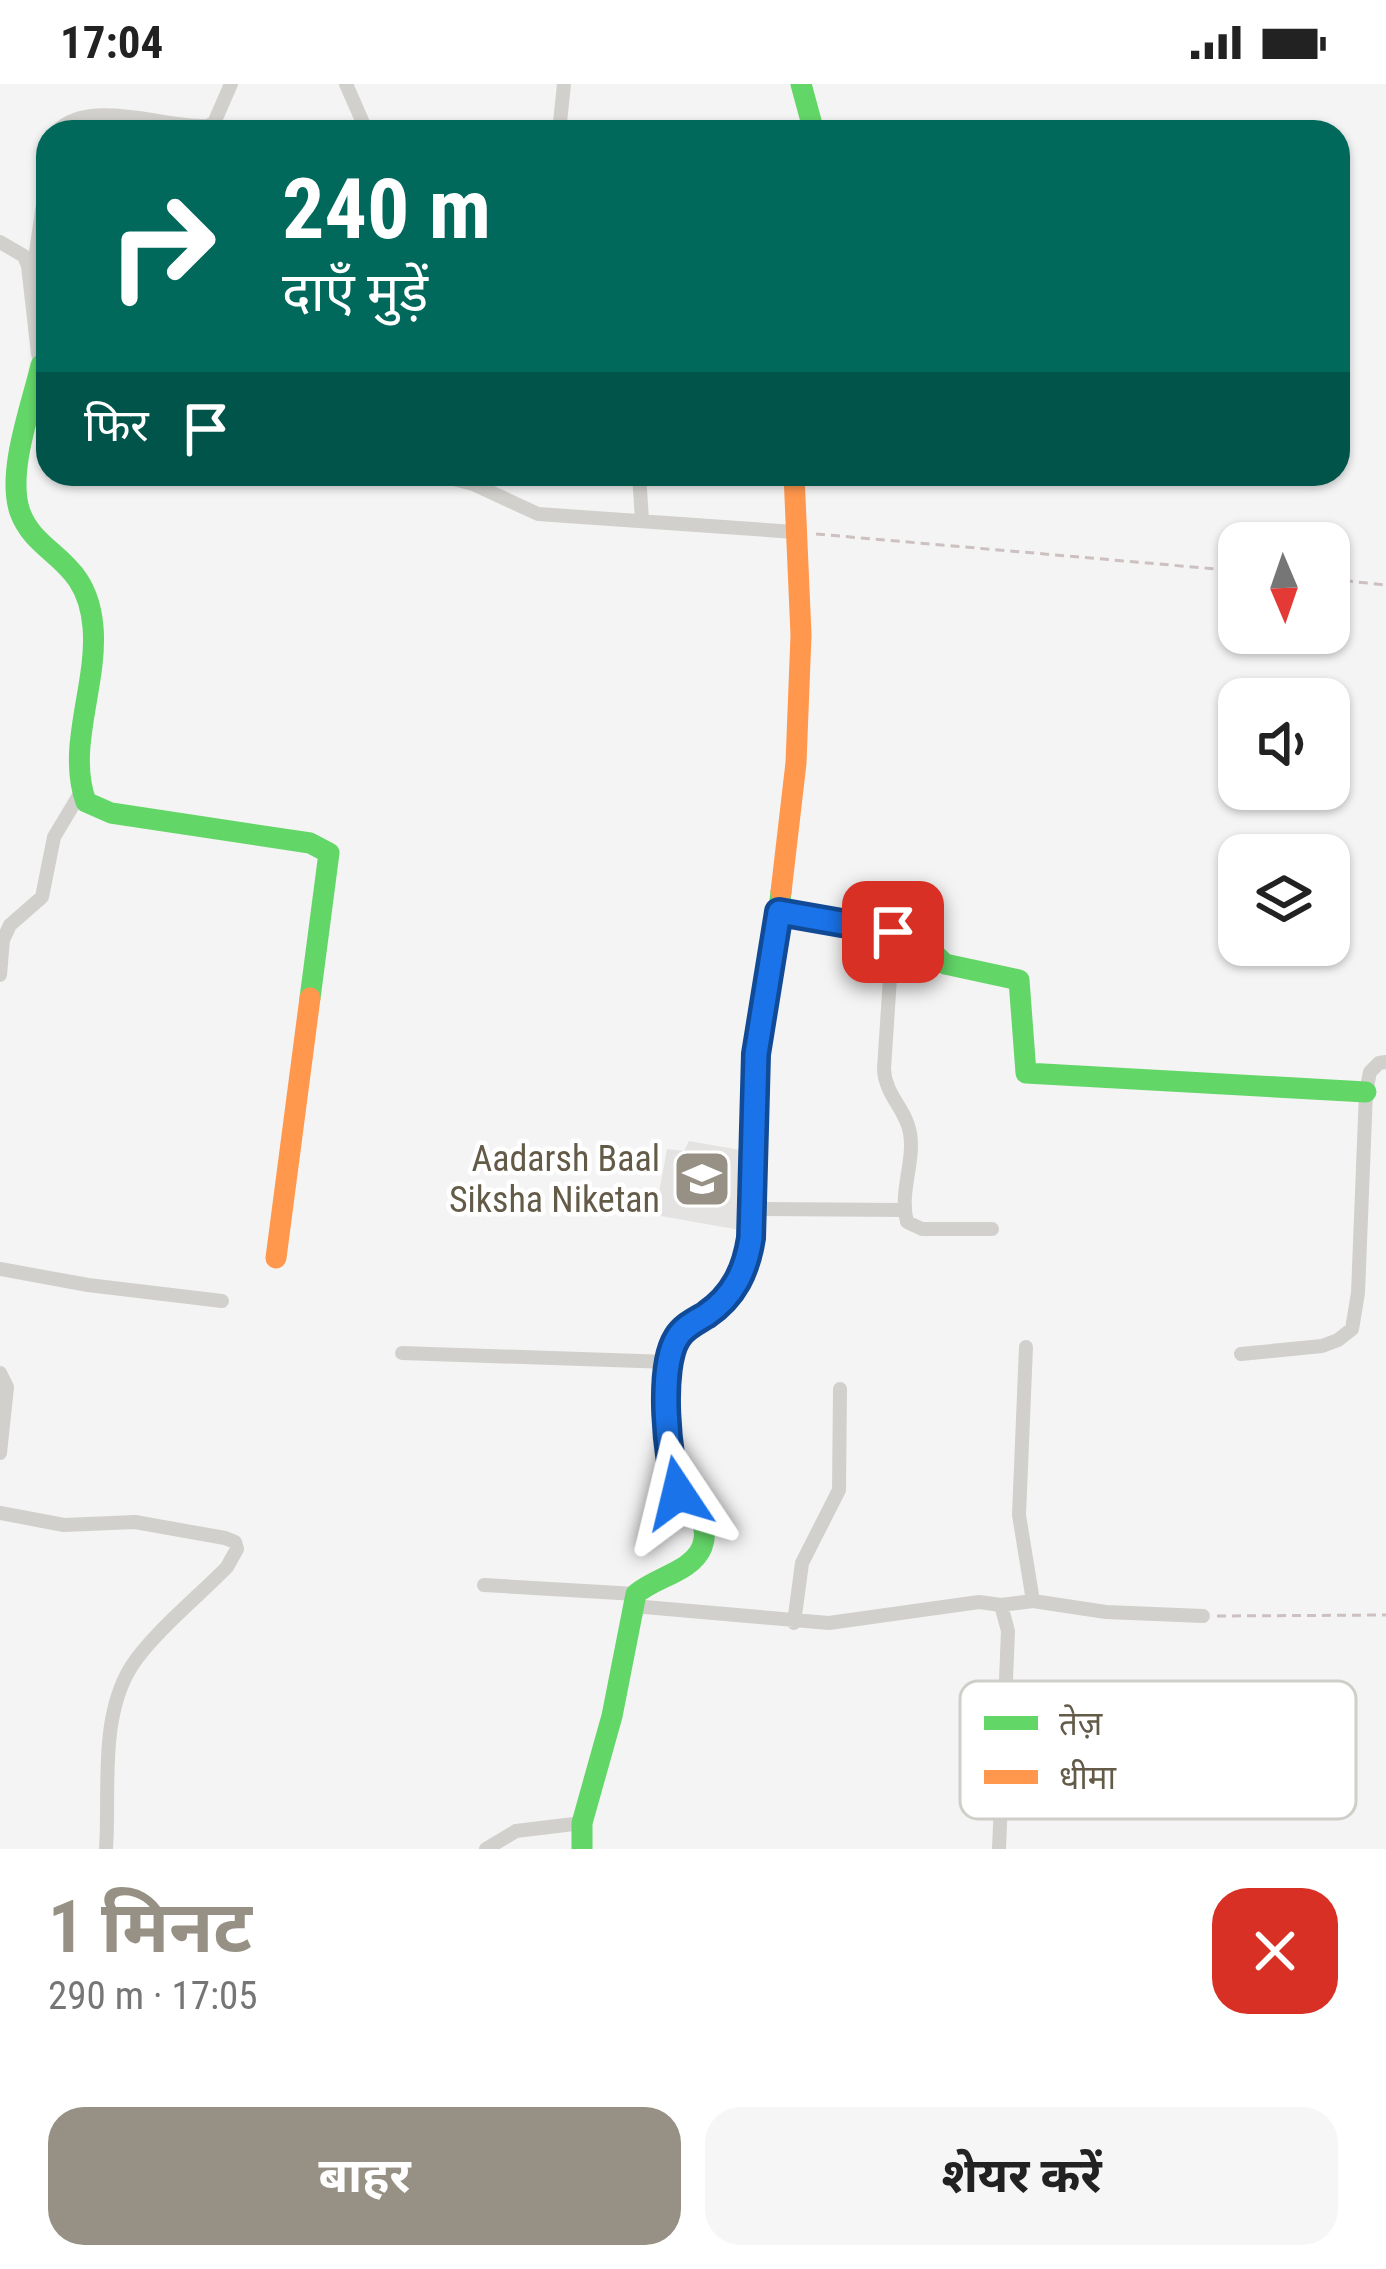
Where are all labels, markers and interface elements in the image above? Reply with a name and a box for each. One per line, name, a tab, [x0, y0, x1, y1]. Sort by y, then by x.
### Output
text: 17:04	[60, 16, 163, 69]
text: 240 m	[282, 160, 491, 259]
icon: right	[84, 168, 240, 324]
text: दाएँ मुड़ें	[282, 261, 428, 324]
icon: arrive	[173, 396, 239, 462]
text: फिर	[84, 399, 149, 452]
north arrow	[1218, 522, 1350, 654]
map controls	[1218, 522, 1350, 966]
button: sound	[1218, 678, 1350, 810]
button: layers	[1218, 834, 1350, 966]
pin	[842, 881, 944, 983]
icon: arrive	[860, 899, 926, 965]
place label: Aadarsh Baal Siksha Niketan	[449, 1138, 660, 1221]
school or university icon: Aadarsh Baal Siksha Niketan	[671, 1148, 733, 1210]
position arrow	[615, 1430, 741, 1556]
legend	[960, 1681, 1356, 1819]
text: तेज़	[1059, 1704, 1103, 1743]
text: धीमा	[1059, 1758, 1118, 1797]
text: 1 मिनट	[48, 1885, 252, 1970]
button: close	[1212, 1888, 1338, 2014]
text: 290 m · 17:05	[48, 1973, 258, 2019]
button: बाहर	[48, 2107, 681, 2245]
button: शेयर करें	[705, 2107, 1338, 2245]

